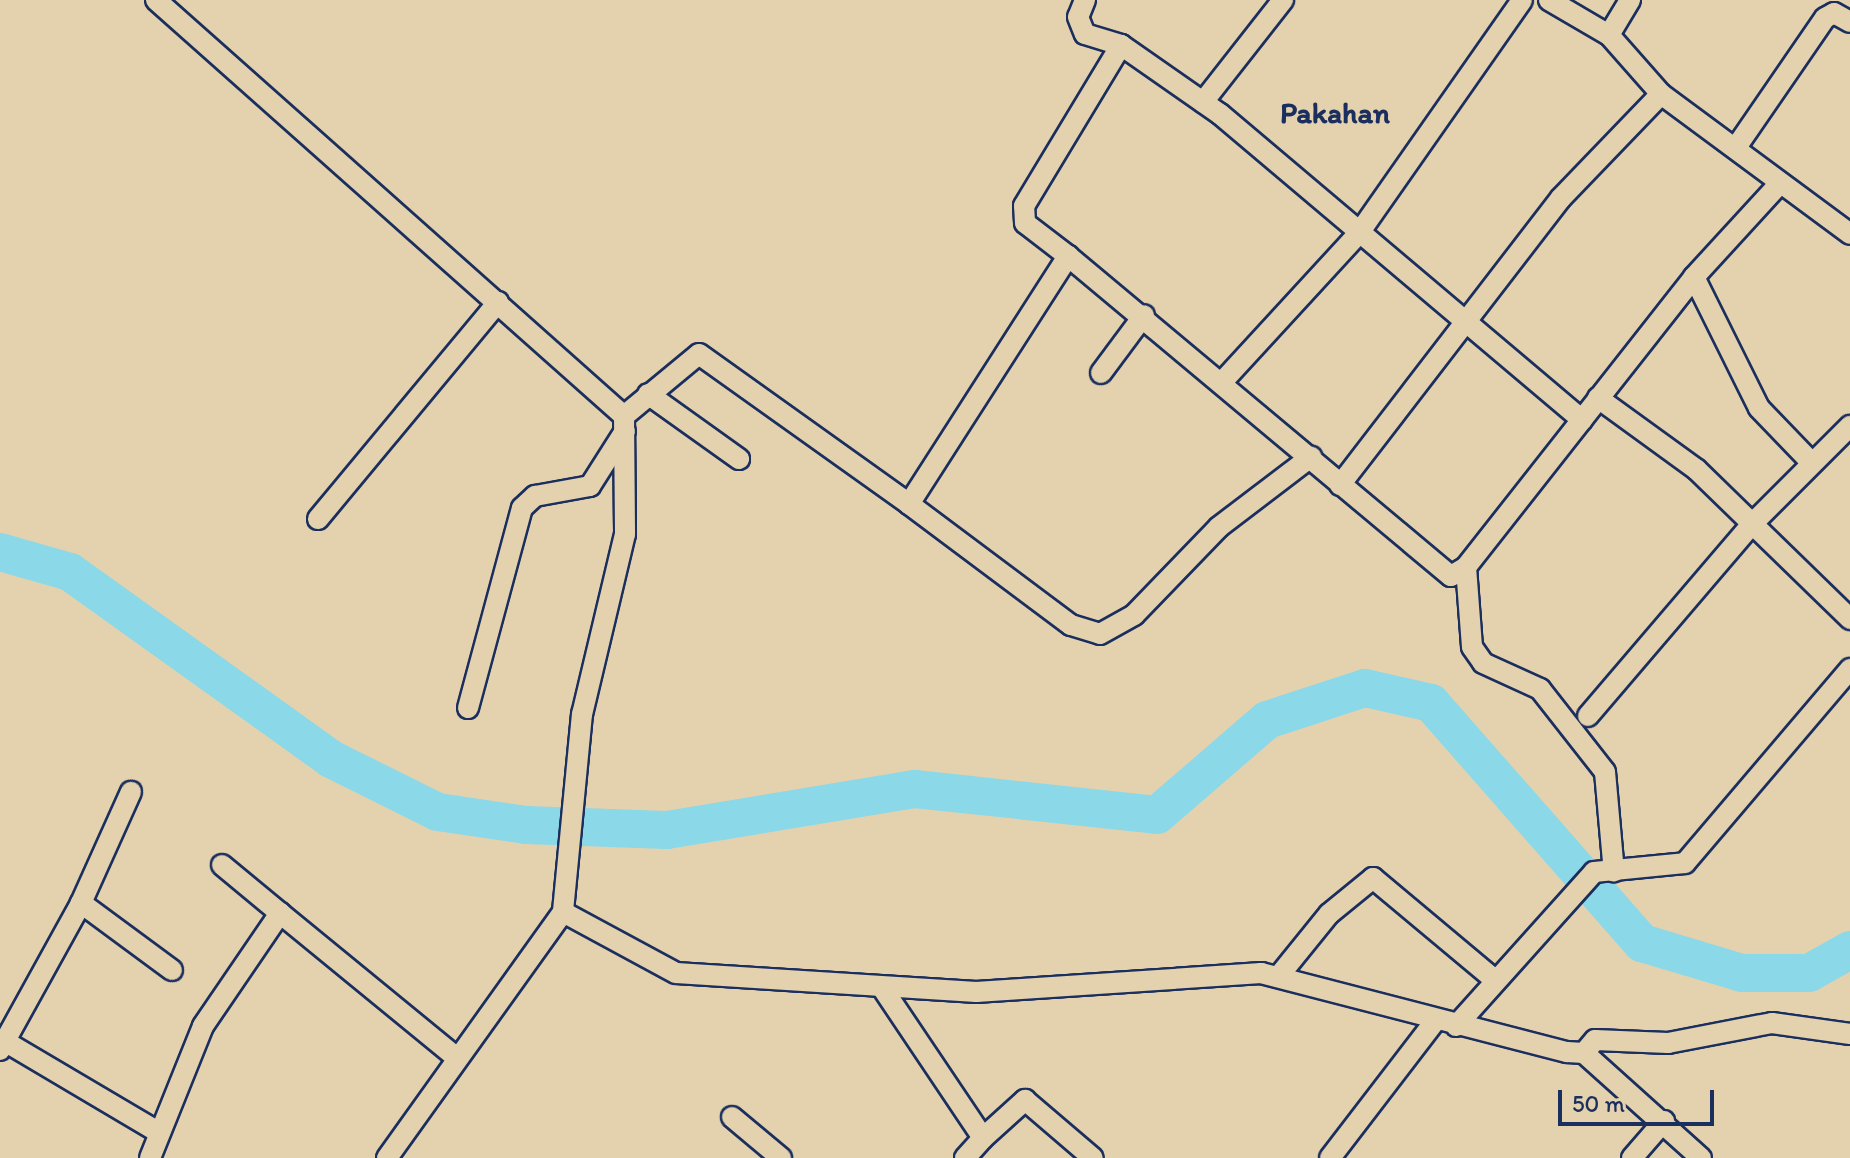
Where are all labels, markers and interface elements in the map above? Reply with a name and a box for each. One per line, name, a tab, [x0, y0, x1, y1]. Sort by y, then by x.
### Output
district label: Pakahan	[1280, 95, 1390, 131]
scale bar	[1562, 1074, 1718, 1124]
text: 50 m	[1572, 1089, 1625, 1118]

